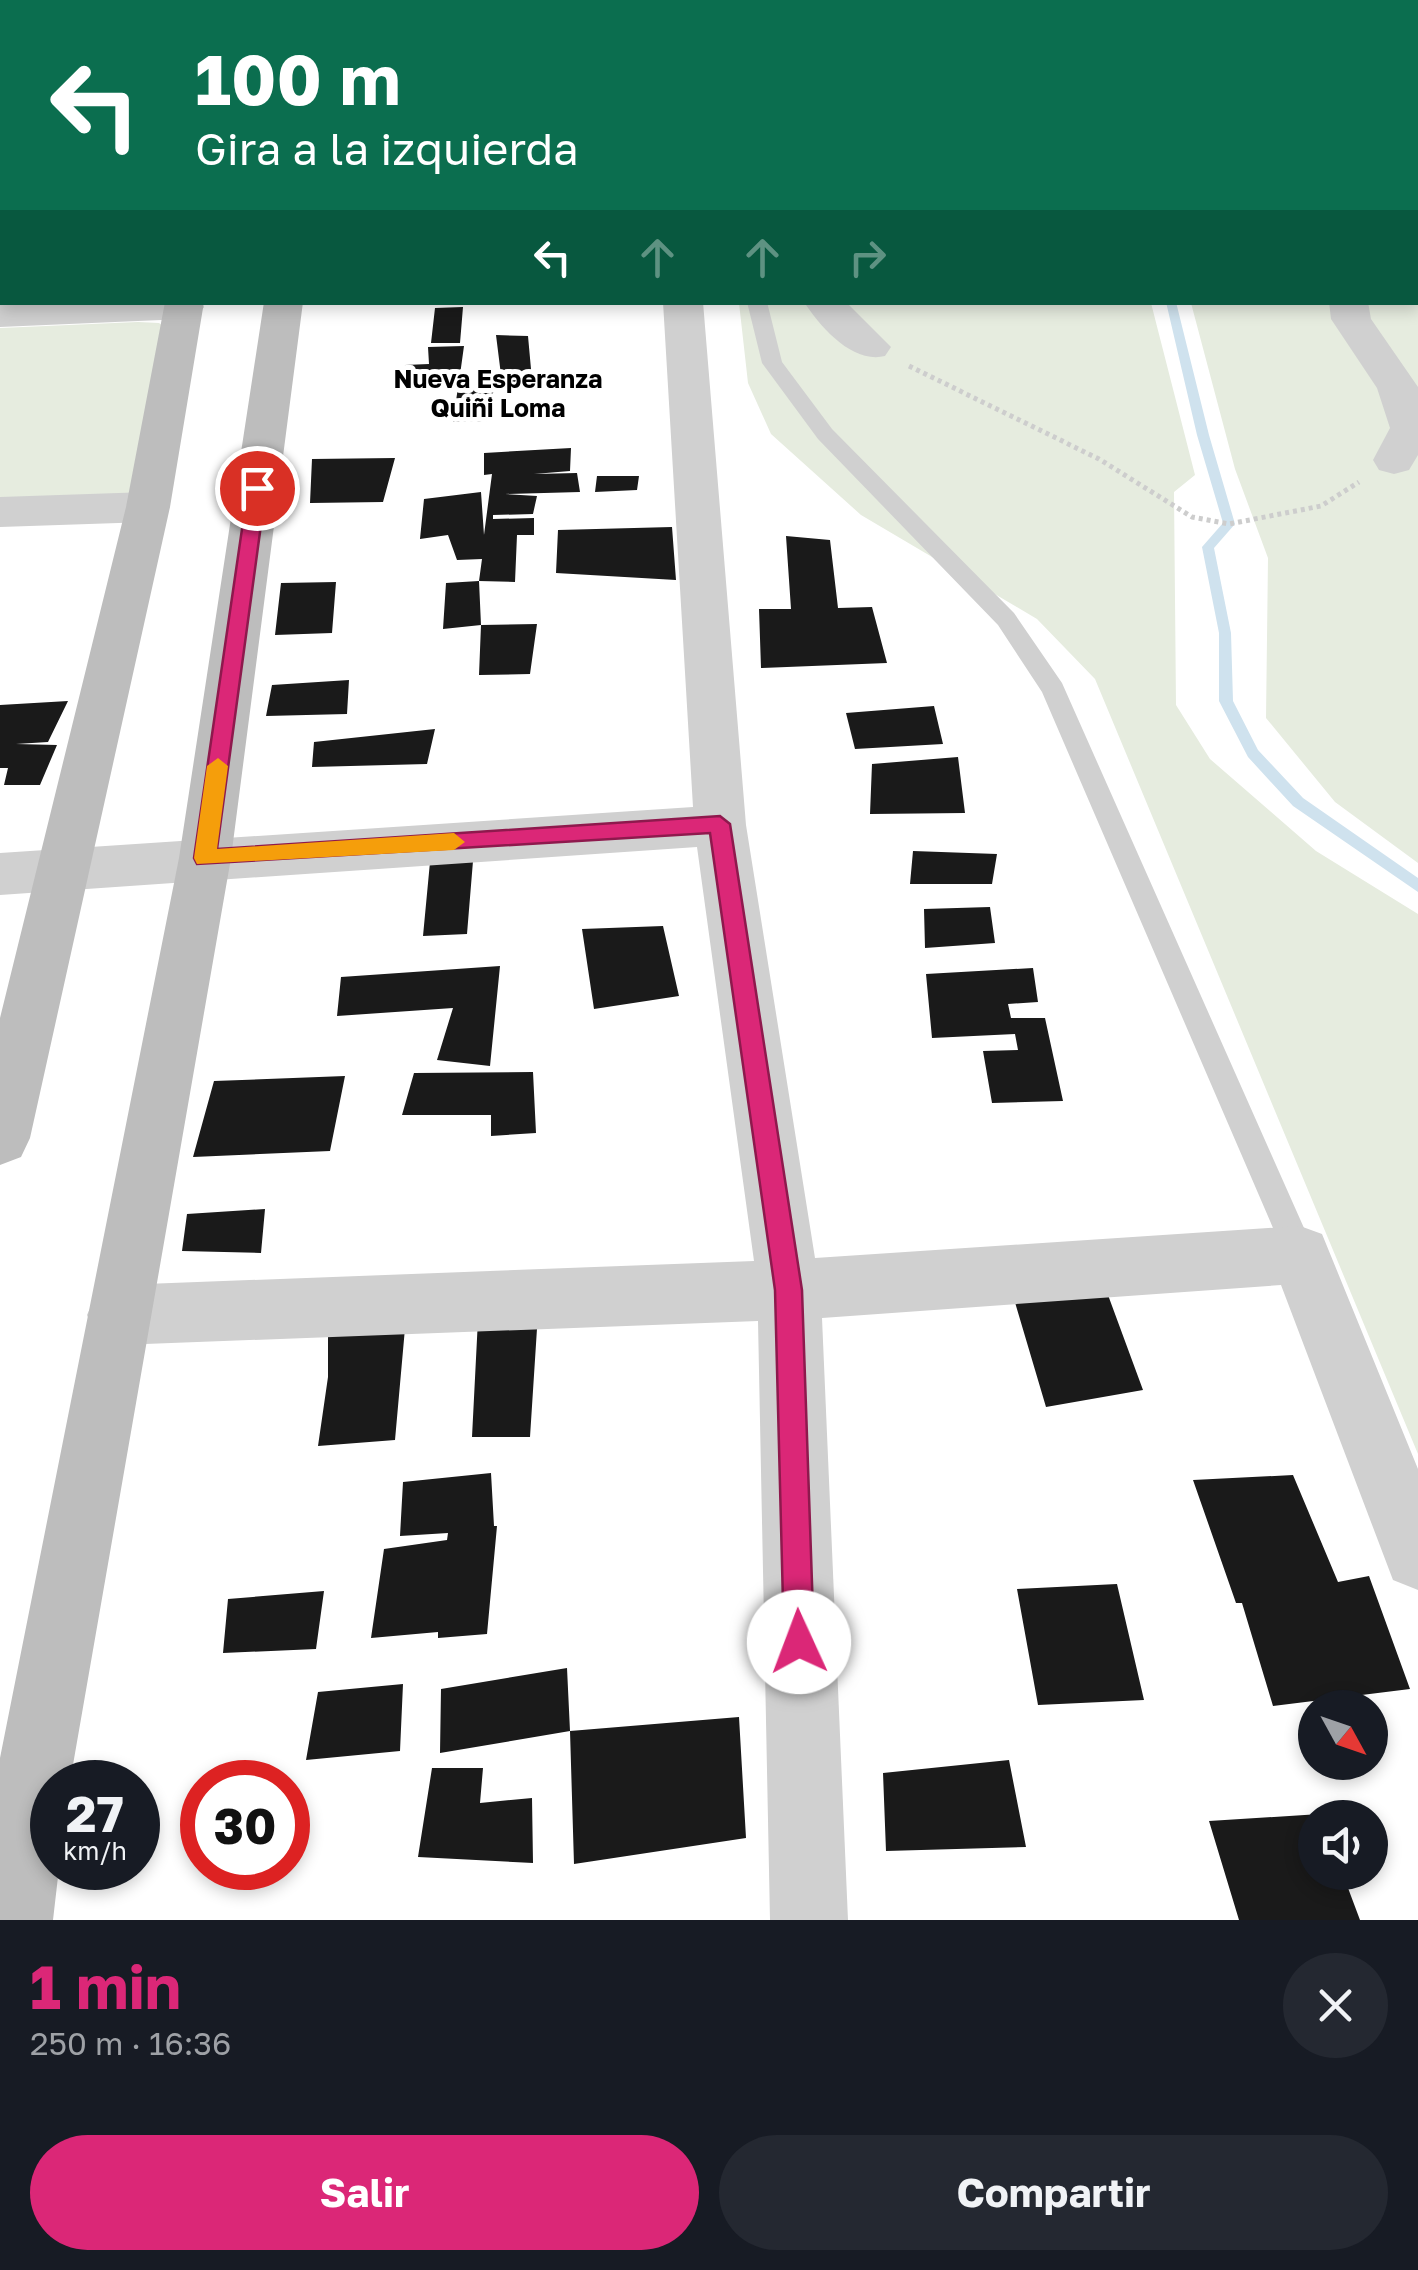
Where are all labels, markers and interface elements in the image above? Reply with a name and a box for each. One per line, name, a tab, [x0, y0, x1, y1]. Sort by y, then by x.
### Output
text: 100 m	[195, 36, 401, 120]
icon: left	[30, 40, 160, 170]
text: Gira a la izquierda	[195, 121, 579, 175]
icon: left	[525, 230, 580, 285]
icon: ahead	[630, 230, 685, 285]
icon: ahead	[735, 230, 790, 285]
icon: right	[840, 230, 895, 285]
district label: Nueva Esperanza Quiñi Loma	[394, 363, 603, 423]
pin	[215, 446, 300, 531]
icon: arrive	[230, 461, 285, 516]
position arrow	[747, 1590, 851, 1694]
north arrow	[1298, 1690, 1388, 1780]
map controls	[1298, 1690, 1388, 1890]
speed limit sign: 30	[180, 1760, 310, 1890]
text: 27	[66, 1783, 124, 1843]
button: sound	[1298, 1800, 1388, 1890]
text: km/h	[63, 1835, 127, 1866]
text: 1 min	[30, 1950, 181, 2022]
button: close	[1283, 1953, 1388, 2058]
text: 250 m · 16:36	[30, 2024, 231, 2062]
button: Salir	[30, 2135, 699, 2250]
button: Compartir	[719, 2135, 1388, 2250]

